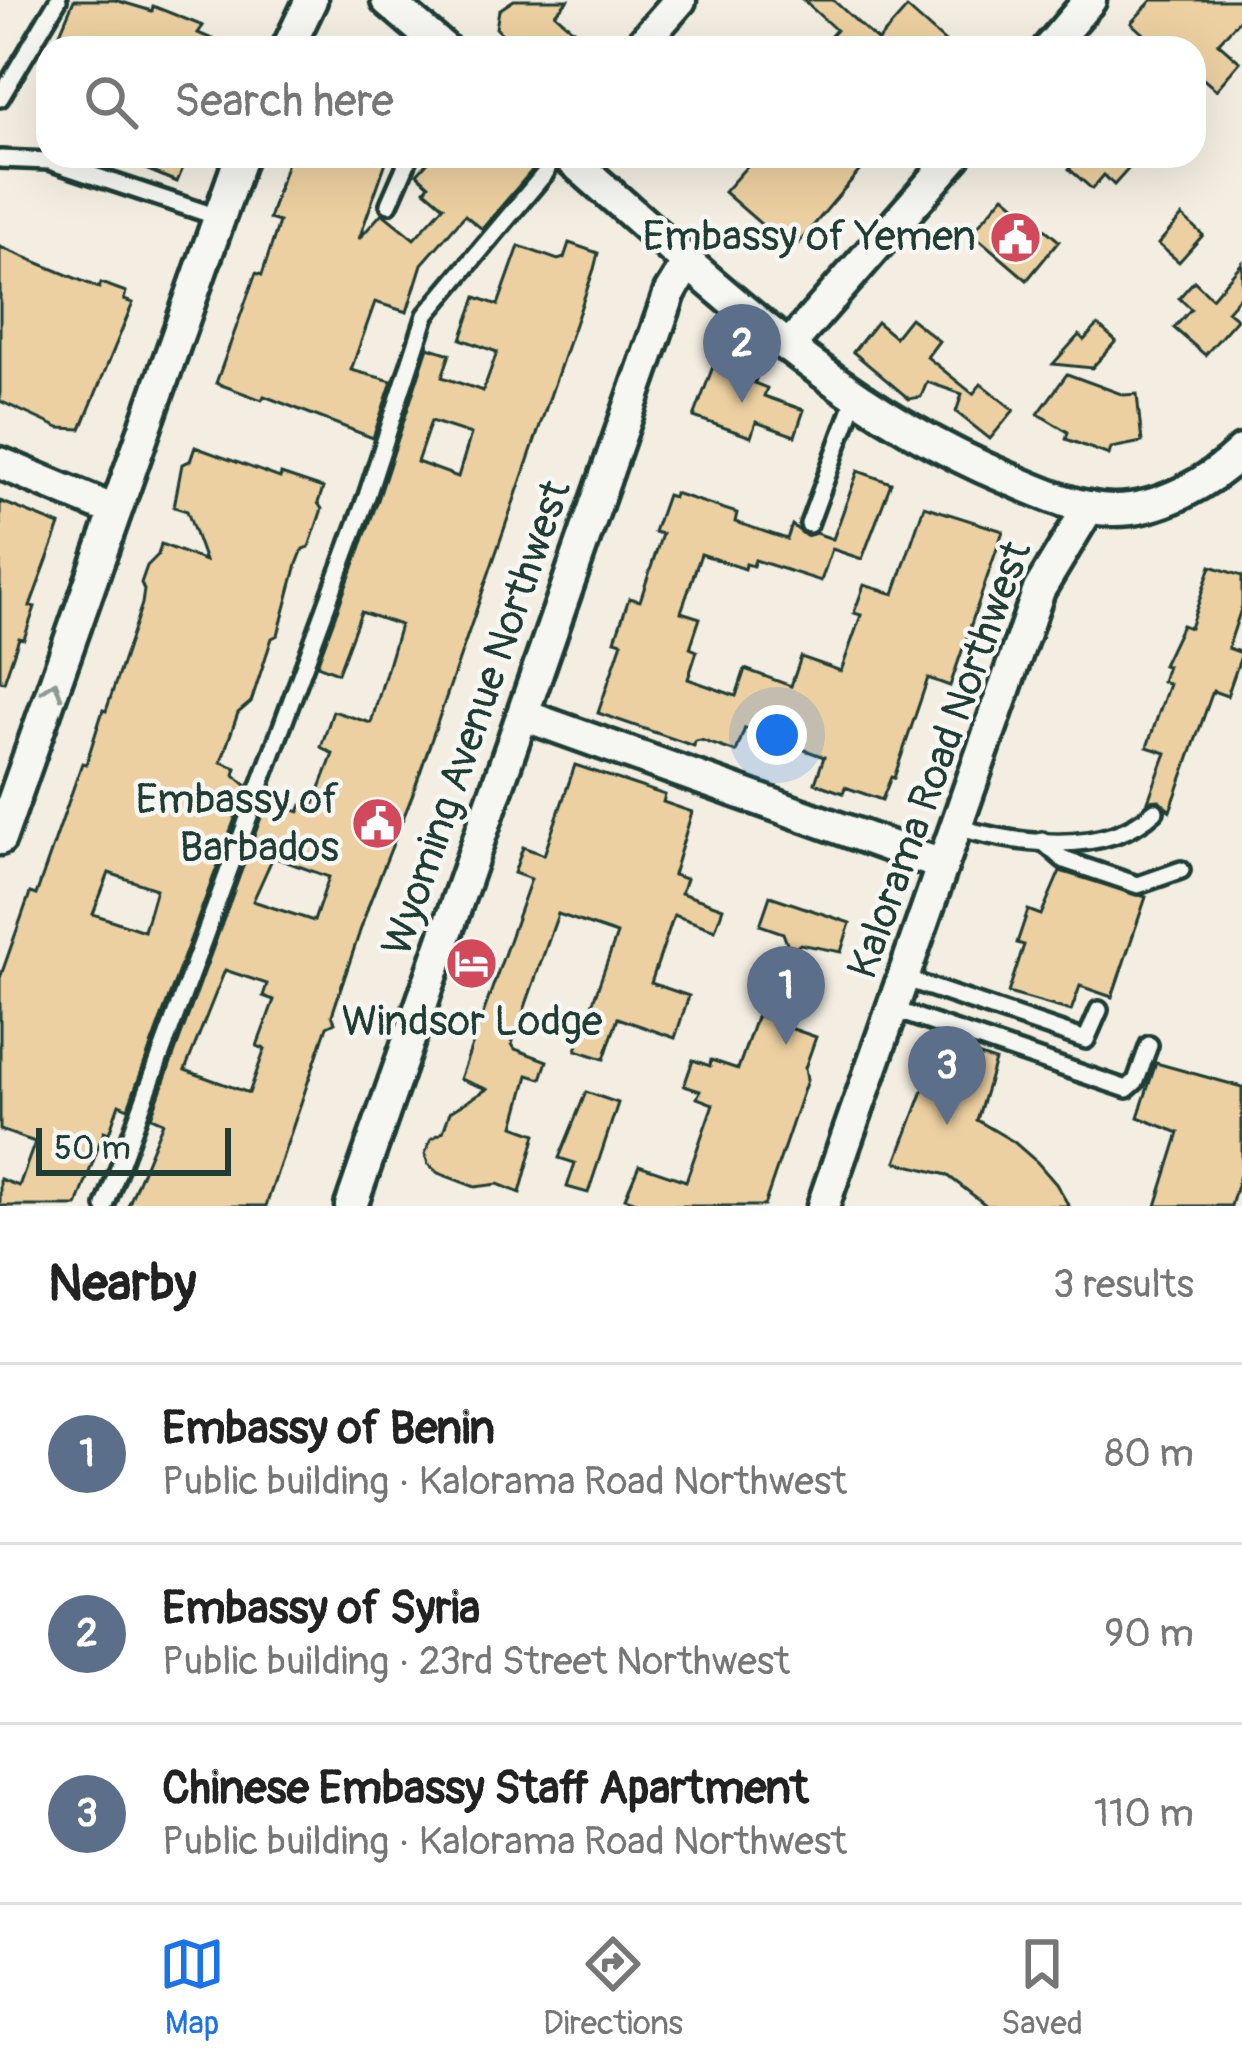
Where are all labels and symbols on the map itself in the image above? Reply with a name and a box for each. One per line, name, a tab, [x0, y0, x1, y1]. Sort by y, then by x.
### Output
public building icon: Embassy of Yemen	[987, 209, 1043, 265]
place label: Embassy of Yemen	[642, 211, 976, 263]
pin: 2	[703, 304, 781, 403]
street label: Wyoming Avenue Northwest	[371, 474, 583, 962]
street label: Kalorama Road Northwest	[837, 534, 1043, 986]
one-way arrow	[39, 680, 63, 701]
your location	[747, 705, 807, 765]
place label: Embassy of Barbados	[136, 774, 339, 874]
public building icon: Embassy of Barbados	[350, 796, 406, 852]
hotel icon: Windsor Lodge	[444, 935, 500, 991]
pin: 1	[747, 946, 825, 1045]
place label: Windsor Lodge	[341, 996, 603, 1048]
pin: 3	[908, 1026, 986, 1125]
scale bar	[36, 1122, 231, 1175]

